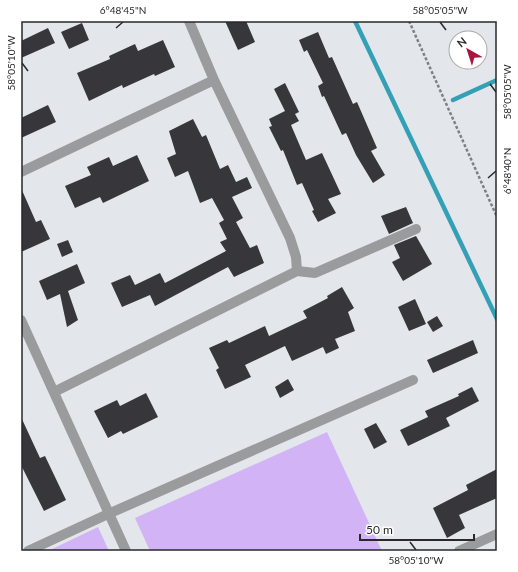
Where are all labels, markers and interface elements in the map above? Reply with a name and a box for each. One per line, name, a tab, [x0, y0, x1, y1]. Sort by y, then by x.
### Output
text: 6°48'45"N	[100, 4, 146, 16]
text: 58°05'05"W	[412, 4, 468, 16]
north arrow	[448, 30, 488, 70]
text: N	[454, 34, 469, 50]
text: 58°05'10"W	[5, 35, 17, 91]
text: 58°05'05"W	[501, 64, 513, 120]
text: 6°48'40"N	[501, 148, 513, 194]
scale bar	[360, 516, 474, 542]
text: 50 m	[366, 522, 393, 537]
text: 58°05'10"W	[388, 554, 444, 566]

